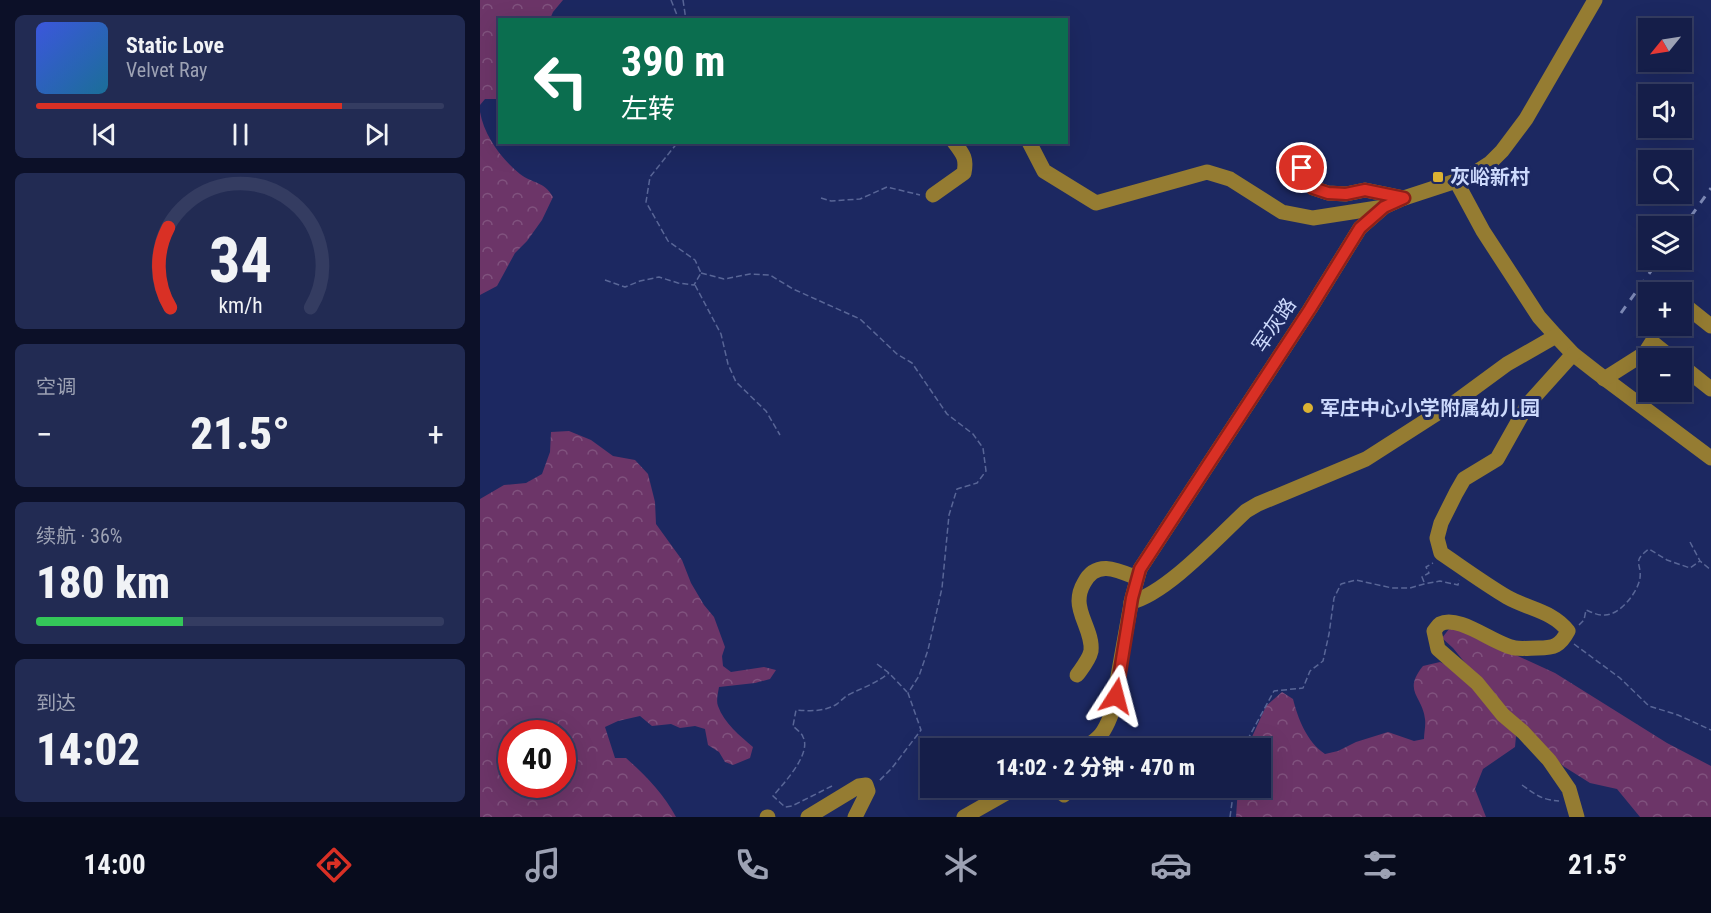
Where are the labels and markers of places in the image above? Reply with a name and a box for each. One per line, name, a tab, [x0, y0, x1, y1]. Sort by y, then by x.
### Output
pin	[1276, 142, 1327, 193]
place label: 灰峪新村	[1450, 165, 1530, 189]
marker: 灰峪新村	[1431, 170, 1445, 184]
place label: 军庄中心小学附属幼儿园	[1320, 396, 1540, 420]
marker: 军庄中心小学附属幼儿园	[1301, 401, 1315, 415]

